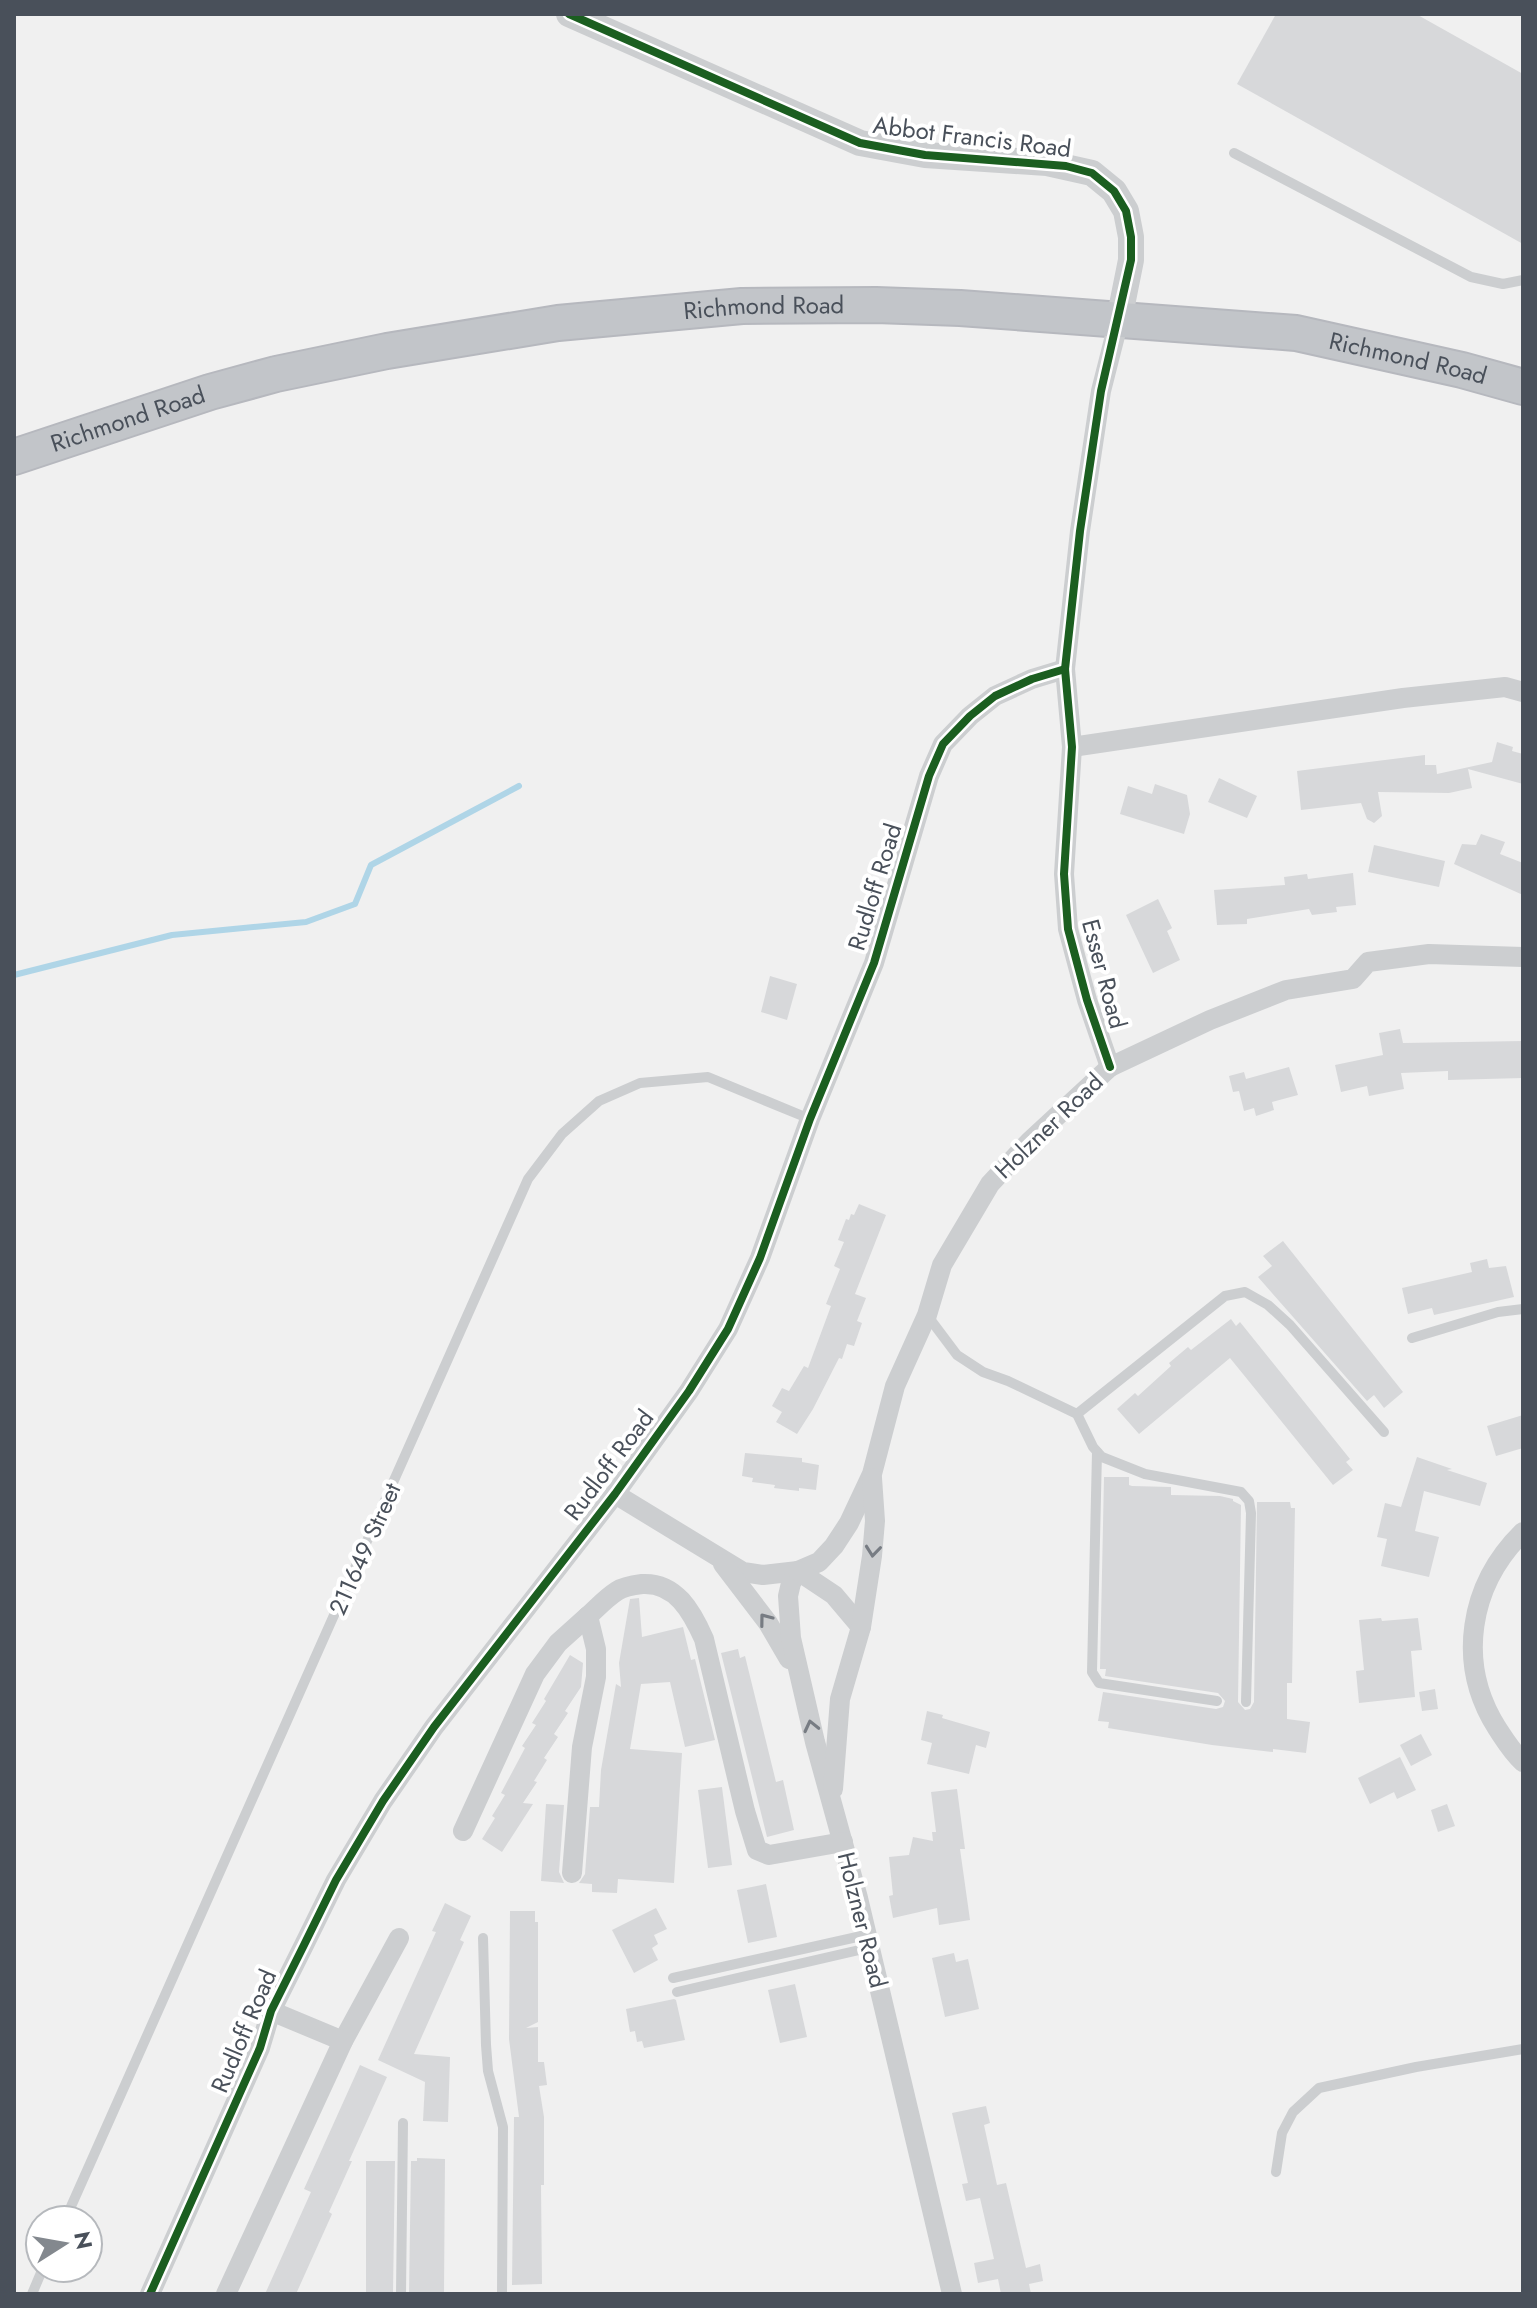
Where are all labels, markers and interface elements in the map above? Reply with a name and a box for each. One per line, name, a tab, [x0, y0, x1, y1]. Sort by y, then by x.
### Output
street label: Abbot Francis Road	[871, 107, 1073, 166]
street label: Richmond Road	[682, 287, 844, 328]
street label: Richmond Road	[1326, 323, 1491, 393]
street label: Richmond Road	[46, 377, 210, 461]
street label: Rudloff Road	[839, 819, 910, 955]
street label: Esser Road	[1073, 915, 1136, 1033]
street label: Holzner Road	[987, 1065, 1111, 1187]
street label: Rudloff Road	[555, 1402, 662, 1528]
street label: 211649 Street	[320, 1477, 409, 1620]
one-way arrow	[864, 1545, 881, 1558]
one-way arrow	[760, 1613, 774, 1628]
one-way arrow	[803, 1720, 820, 1733]
street label: Holzner Road	[829, 1848, 896, 1992]
street label: Rudloff Road	[202, 1964, 285, 2098]
north arrow	[24, 2204, 104, 2284]
text: N	[66, 2229, 101, 2252]

